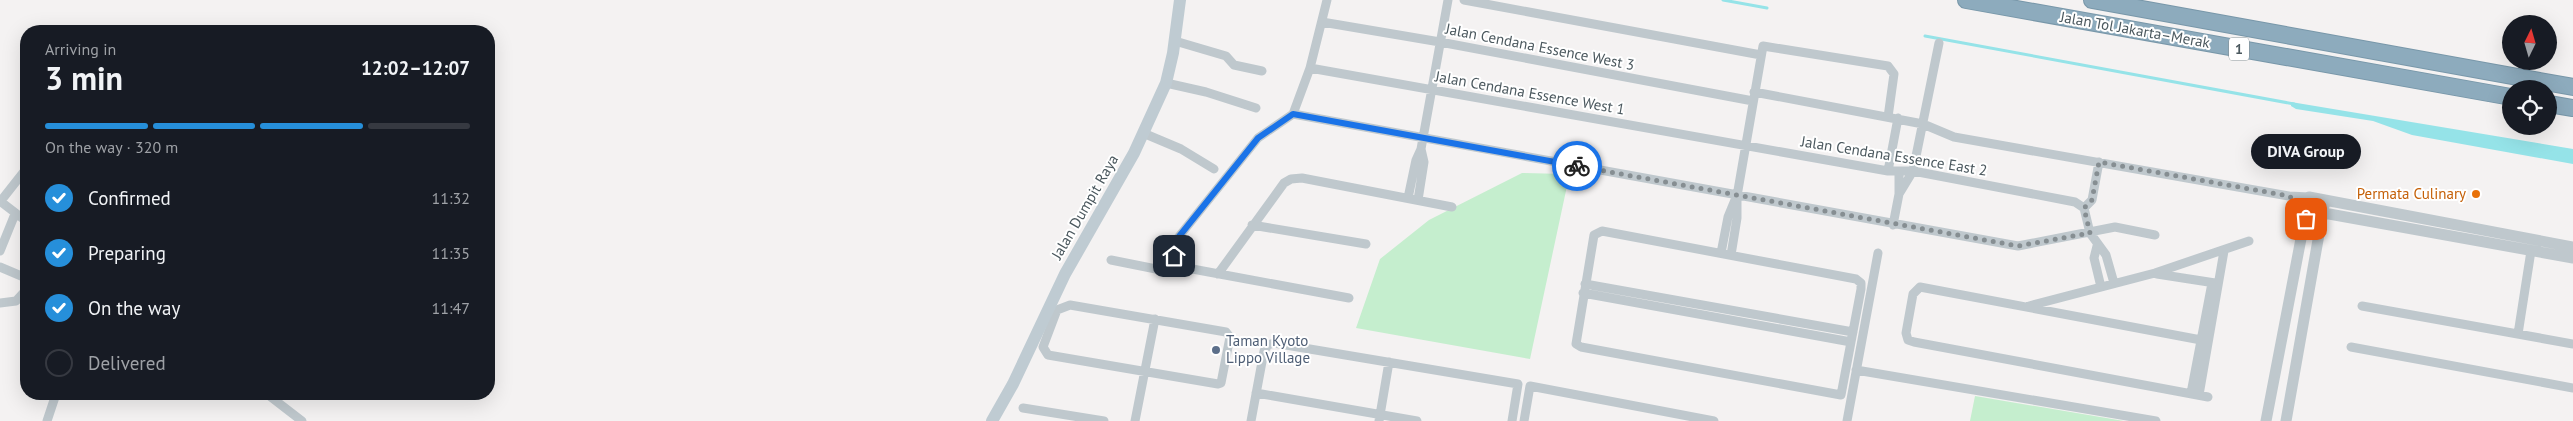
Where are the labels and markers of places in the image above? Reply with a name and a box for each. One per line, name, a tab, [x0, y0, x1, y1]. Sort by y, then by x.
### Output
callout: DIVA Group	[2251, 134, 2361, 169]
place label: Permata Culinary	[2357, 184, 2466, 203]
marker: Permata Culinary	[2470, 188, 2482, 200]
pin	[2285, 198, 2327, 240]
pin	[1153, 235, 1195, 277]
place label: Taman Kyoto Lippo Village	[1226, 331, 1310, 367]
marker: Taman Kyoto Lippo Village	[1210, 344, 1222, 356]

